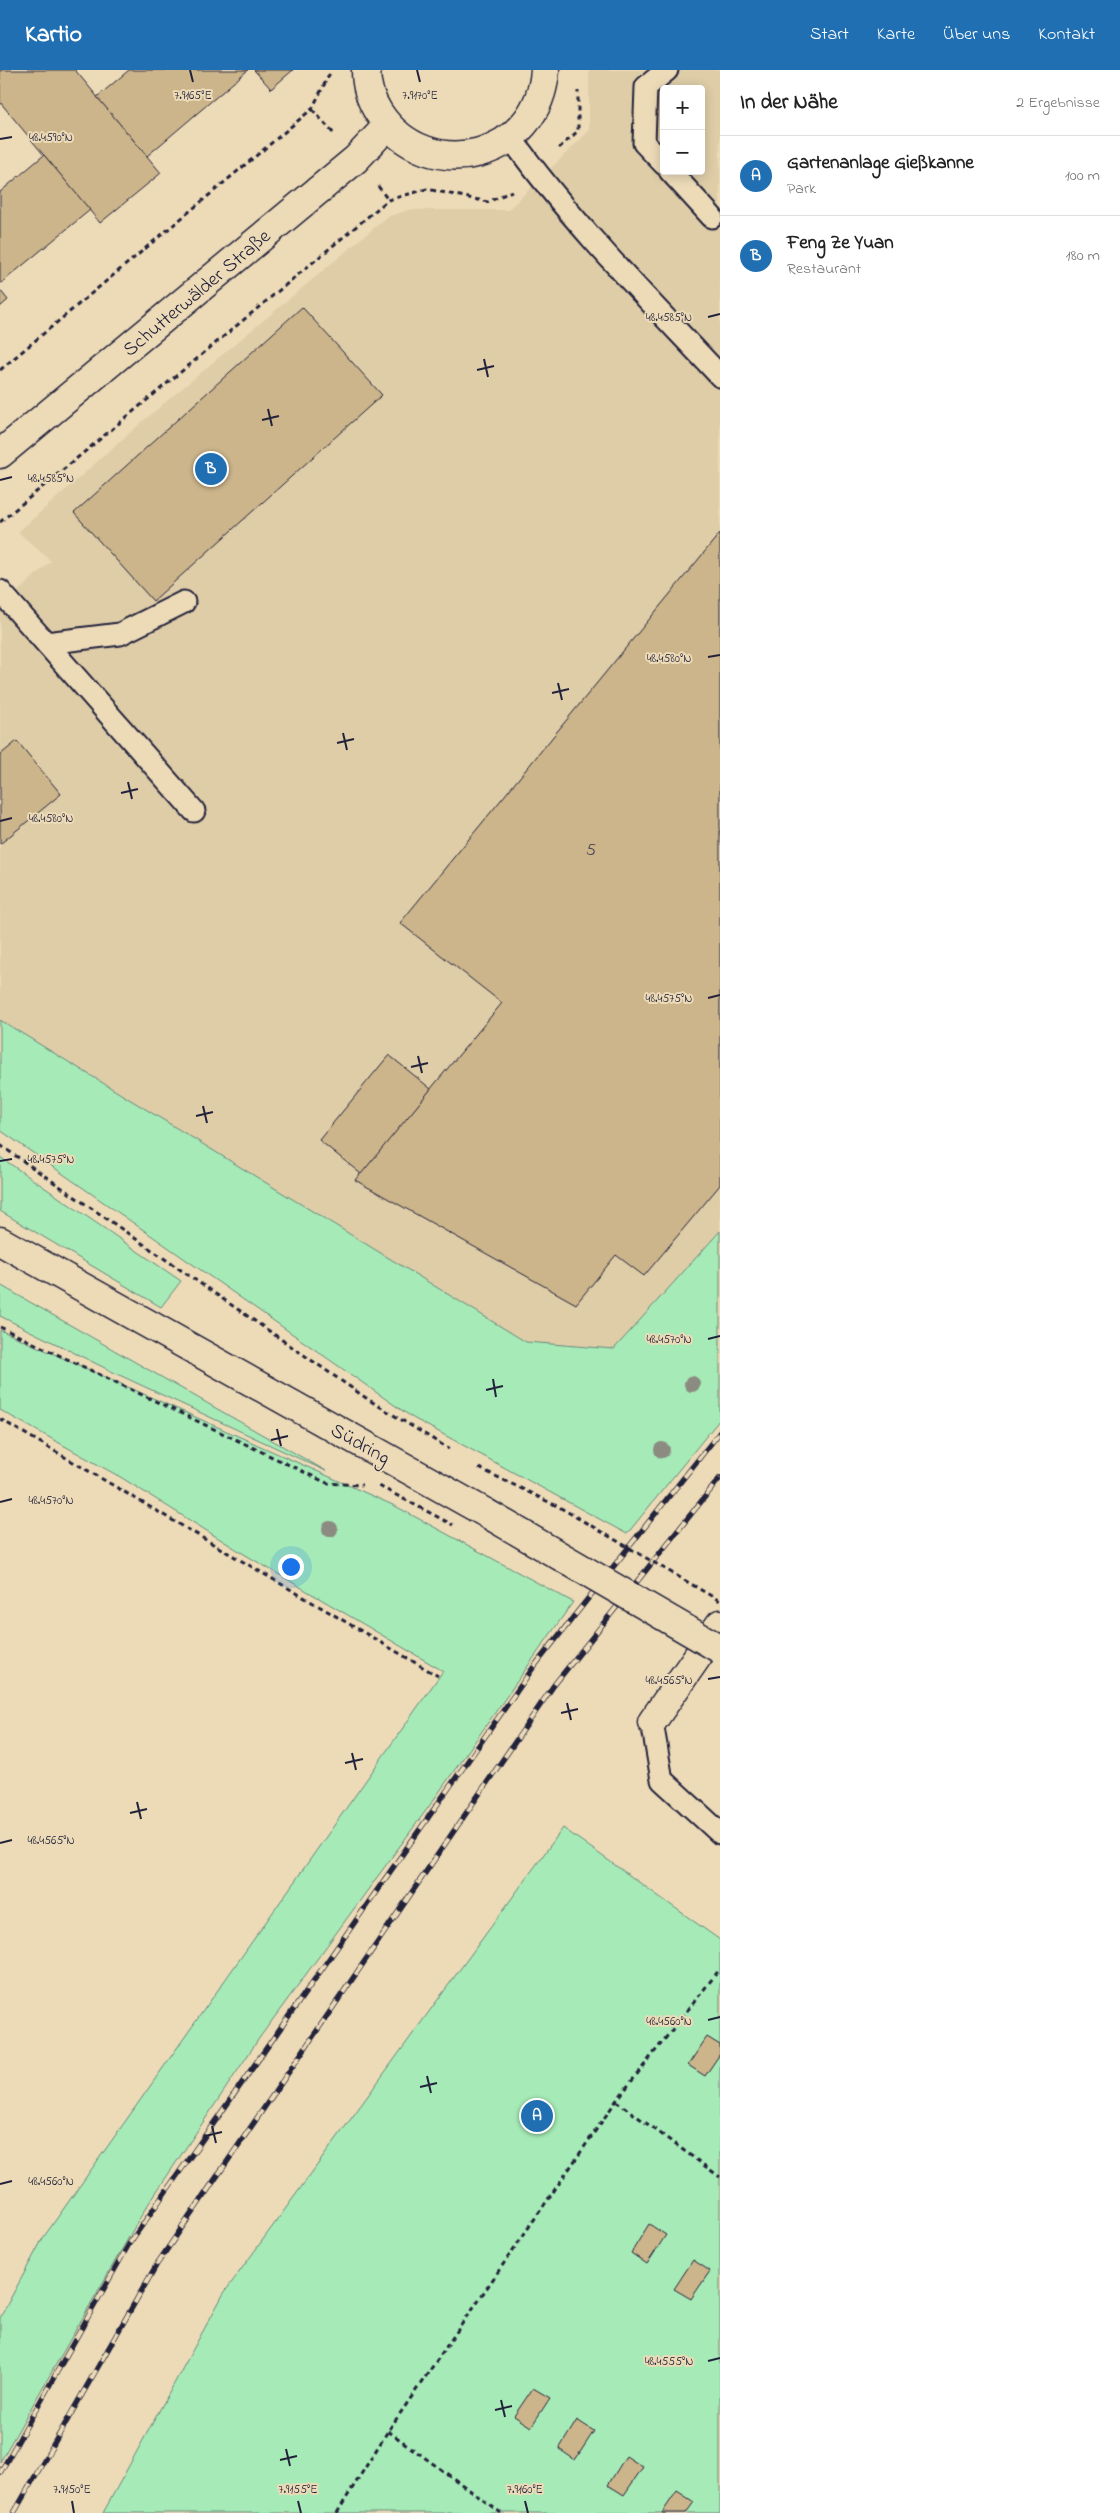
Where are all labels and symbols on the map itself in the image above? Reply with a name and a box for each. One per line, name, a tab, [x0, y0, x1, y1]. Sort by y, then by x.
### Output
text: 7.9165°E	[174, 87, 212, 105]
text: 7.9170°E	[402, 87, 438, 105]
text: 48.4590°N	[29, 129, 73, 147]
street label: Schutterwälder Straße	[117, 223, 278, 365]
text: 48.4585°N	[646, 309, 692, 327]
pin: B	[195, 450, 227, 488]
text: 48.4585°N	[28, 470, 74, 488]
text: 48.4580°N	[647, 650, 691, 668]
text: 48.4580°N	[29, 810, 73, 828]
house number: 5	[586, 838, 596, 864]
text: 48.4575°N	[646, 990, 692, 1008]
text: 48.4575°N	[28, 1151, 74, 1169]
text: 48.4570°N	[646, 1331, 692, 1349]
street label: Südring	[324, 1417, 395, 1474]
text: 48.4570°N	[28, 1492, 74, 1510]
your location	[278, 1554, 304, 1580]
text: 48.4565°N	[645, 1672, 693, 1690]
text: 48.4565°N	[27, 1832, 75, 1850]
text: 48.4560°N	[646, 2013, 692, 2031]
pin: A	[521, 2097, 553, 2135]
text: 48.4560°N	[28, 2173, 74, 2191]
text: 48.4555°N	[645, 2353, 693, 2371]
text: 7.9150°E	[53, 2481, 91, 2499]
text: 7.9155°E	[278, 2481, 318, 2499]
text: 7.9160°E	[507, 2481, 543, 2499]

